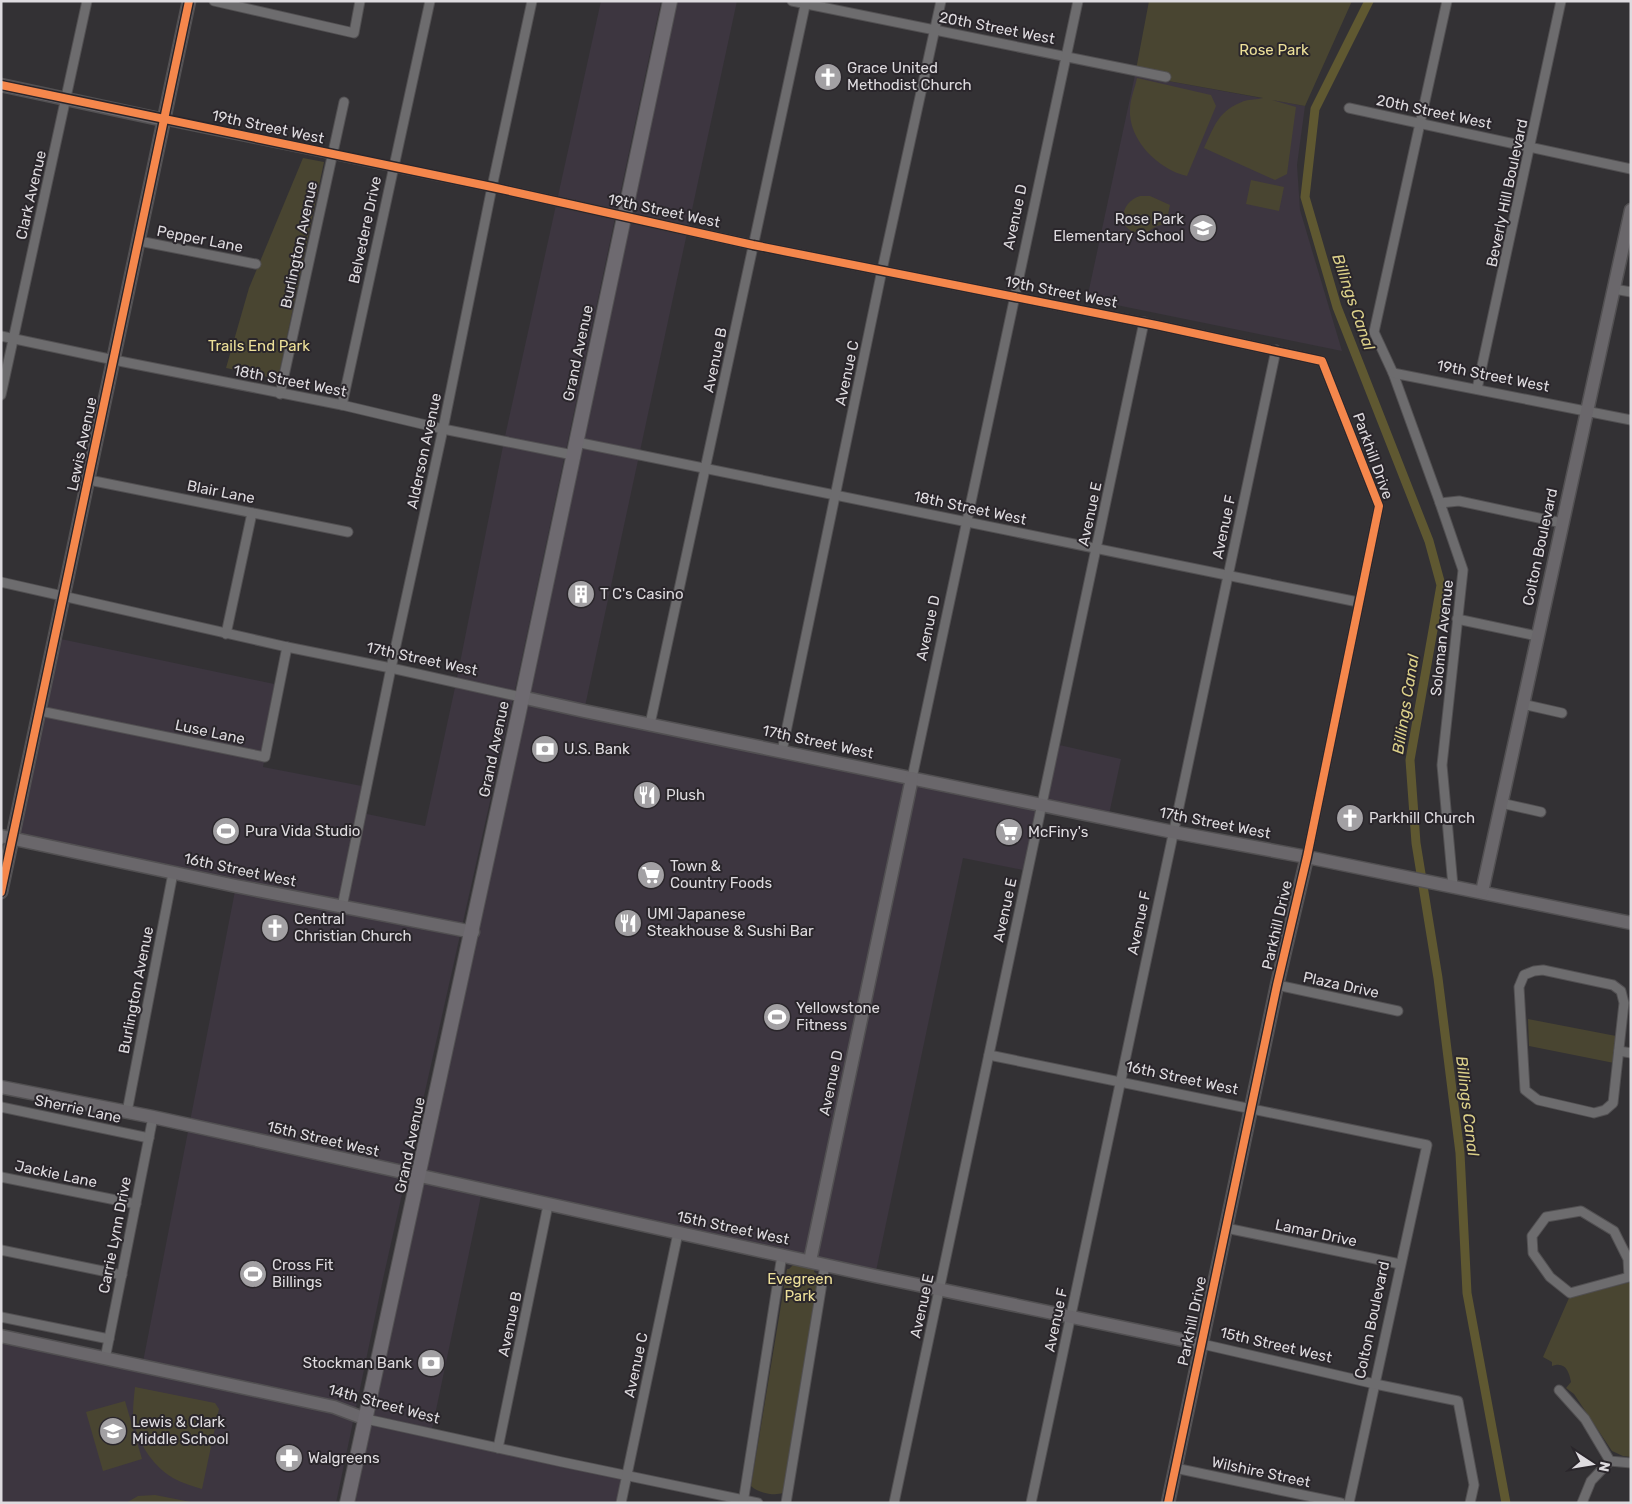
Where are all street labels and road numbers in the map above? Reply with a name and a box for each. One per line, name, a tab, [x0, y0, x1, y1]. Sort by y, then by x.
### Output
street label: 20th Street West	[938, 8, 1056, 48]
street label: 20th Street West	[1375, 91, 1493, 133]
street label: 19th Street West	[210, 106, 326, 148]
street label: Beverly Hill Boulevard	[1483, 117, 1531, 269]
street label: Clark Avenue	[12, 149, 50, 241]
street label: Belvedere Drive	[345, 175, 385, 285]
street label: Burlington Avenue	[277, 180, 321, 310]
street label: Avenue D	[999, 183, 1031, 251]
street label: 19th Street West	[606, 190, 722, 232]
street label: Pepper Lane	[155, 222, 245, 256]
street label: 19th Street West	[1003, 272, 1119, 312]
street label: Grand Avenue	[559, 303, 597, 403]
street label: Avenue B	[699, 326, 731, 394]
street label: Avenue C	[831, 339, 863, 407]
street label: 19th Street West	[1435, 356, 1551, 396]
street label: 18th Street West	[232, 361, 348, 401]
street label: Alderson Avenue	[403, 391, 445, 511]
street label: Lewis Avenue	[63, 395, 101, 493]
street label: Parkhill Drive	[1349, 410, 1397, 502]
street label: Blair Lane	[186, 477, 256, 507]
street label: Avenue E	[1074, 480, 1106, 548]
street label: 18th Street West	[912, 487, 1028, 529]
street label: Colton Boulevard	[1519, 487, 1561, 607]
street label: Avenue F	[1208, 493, 1240, 561]
street label: Soloman Avenue	[1427, 579, 1457, 697]
street label: Avenue D	[912, 594, 944, 662]
street label: 17th Street West	[365, 638, 479, 680]
street label: Grand Avenue	[475, 699, 513, 799]
street label: Luse Lane	[173, 716, 247, 748]
street label: 17th Street West	[761, 721, 875, 763]
street label: 17th Street West	[1158, 803, 1272, 843]
street label: 16th Street West	[182, 849, 298, 891]
street label: Avenue E	[989, 876, 1021, 944]
street label: Parkhill Drive	[1258, 879, 1296, 971]
street label: Avenue F	[1123, 889, 1155, 957]
street label: Burlington Avenue	[115, 925, 157, 1055]
street label: Plaza Drive	[1301, 968, 1381, 1002]
street label: Avenue D	[815, 1049, 847, 1117]
street label: 16th Street West	[1124, 1057, 1240, 1099]
street label: Sherrie Lane	[33, 1091, 123, 1127]
street label: Grand Avenue	[391, 1095, 429, 1195]
street label: 15th Street West	[265, 1117, 381, 1161]
street label: Jackie Lane	[13, 1156, 99, 1192]
street label: Carrie Lynn Drive	[95, 1175, 135, 1295]
street label: 15th Street West	[675, 1207, 791, 1249]
street label: Lamar Drive	[1273, 1216, 1359, 1250]
street label: Colton Boulevard	[1351, 1260, 1393, 1380]
street label: Avenue E	[906, 1272, 938, 1340]
street label: Parkhill Drive	[1174, 1275, 1210, 1367]
street label: Avenue F	[1040, 1286, 1072, 1354]
street label: Avenue B	[494, 1290, 526, 1358]
street label: 15th Street West	[1218, 1323, 1334, 1367]
street label: Avenue C	[620, 1331, 652, 1399]
street label: 14th Street West	[326, 1380, 442, 1428]
street label: Wilshire Street	[1210, 1453, 1312, 1491]

